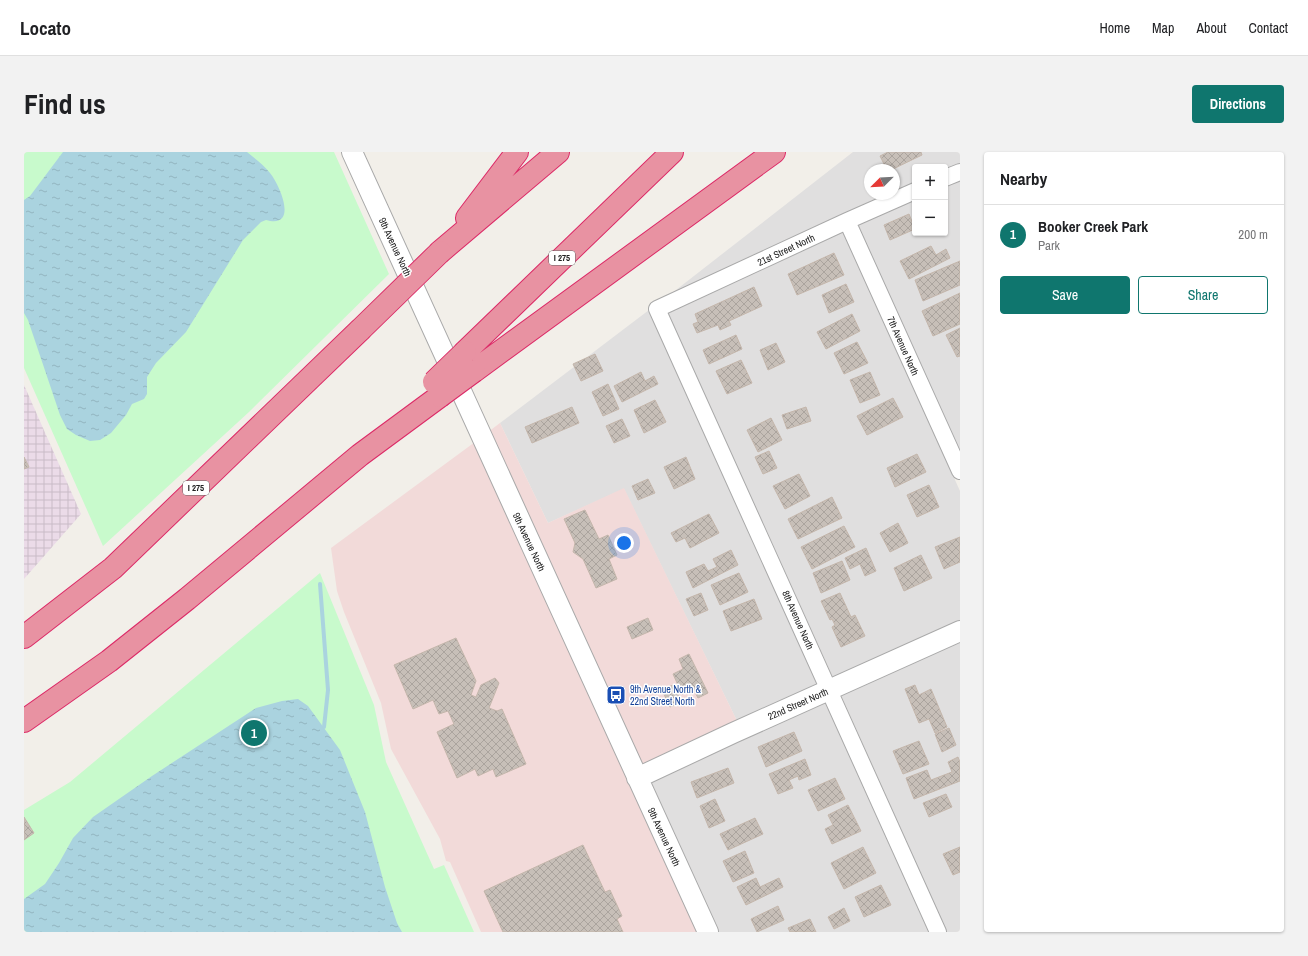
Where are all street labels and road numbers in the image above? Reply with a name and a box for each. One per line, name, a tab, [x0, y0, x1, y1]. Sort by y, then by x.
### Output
street label: 9th Avenue North	[376, 216, 414, 278]
street label: 21st Street North	[755, 231, 817, 269]
road number: I 275	[549, 251, 575, 265]
street label: 7th Avenue North	[884, 314, 922, 378]
road number: I 275	[183, 481, 209, 495]
street label: 9th Avenue North	[510, 511, 548, 573]
street label: 8th Avenue North	[779, 588, 817, 652]
street label: 22nd Street North	[766, 685, 830, 723]
street label: 9th Avenue North	[645, 806, 683, 868]

